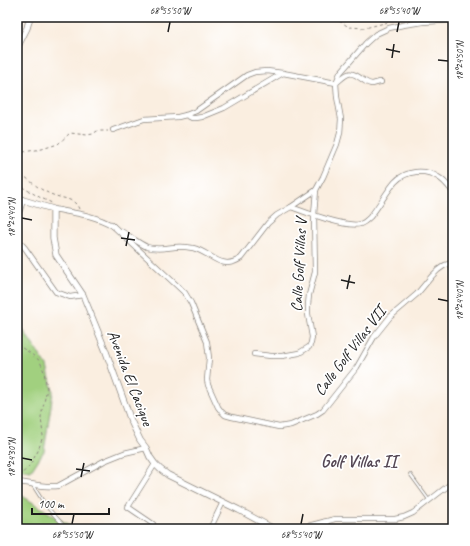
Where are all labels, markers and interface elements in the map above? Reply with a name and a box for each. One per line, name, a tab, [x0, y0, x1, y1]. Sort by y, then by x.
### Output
text: 68°55'50"W	[150, 4, 192, 17]
text: 68°55'40"W	[379, 4, 421, 17]
text: 18°24'50"N	[453, 39, 466, 81]
text: 18°24'40"N	[5, 196, 18, 238]
street label: Calle Golf Villas V	[287, 215, 312, 312]
text: 18°24'40"N	[453, 279, 466, 321]
street label: Calle Golf Villas VII	[310, 299, 392, 400]
street label: Avenida El Cacique	[103, 327, 158, 430]
text: 18°24'30"N	[5, 436, 18, 478]
district label: Golf Villas II	[321, 451, 401, 472]
scale bar	[32, 490, 109, 516]
text: 100 m	[38, 496, 65, 512]
text: 68°55'50"W	[52, 528, 94, 541]
text: 68°55'40"W	[281, 528, 323, 541]

